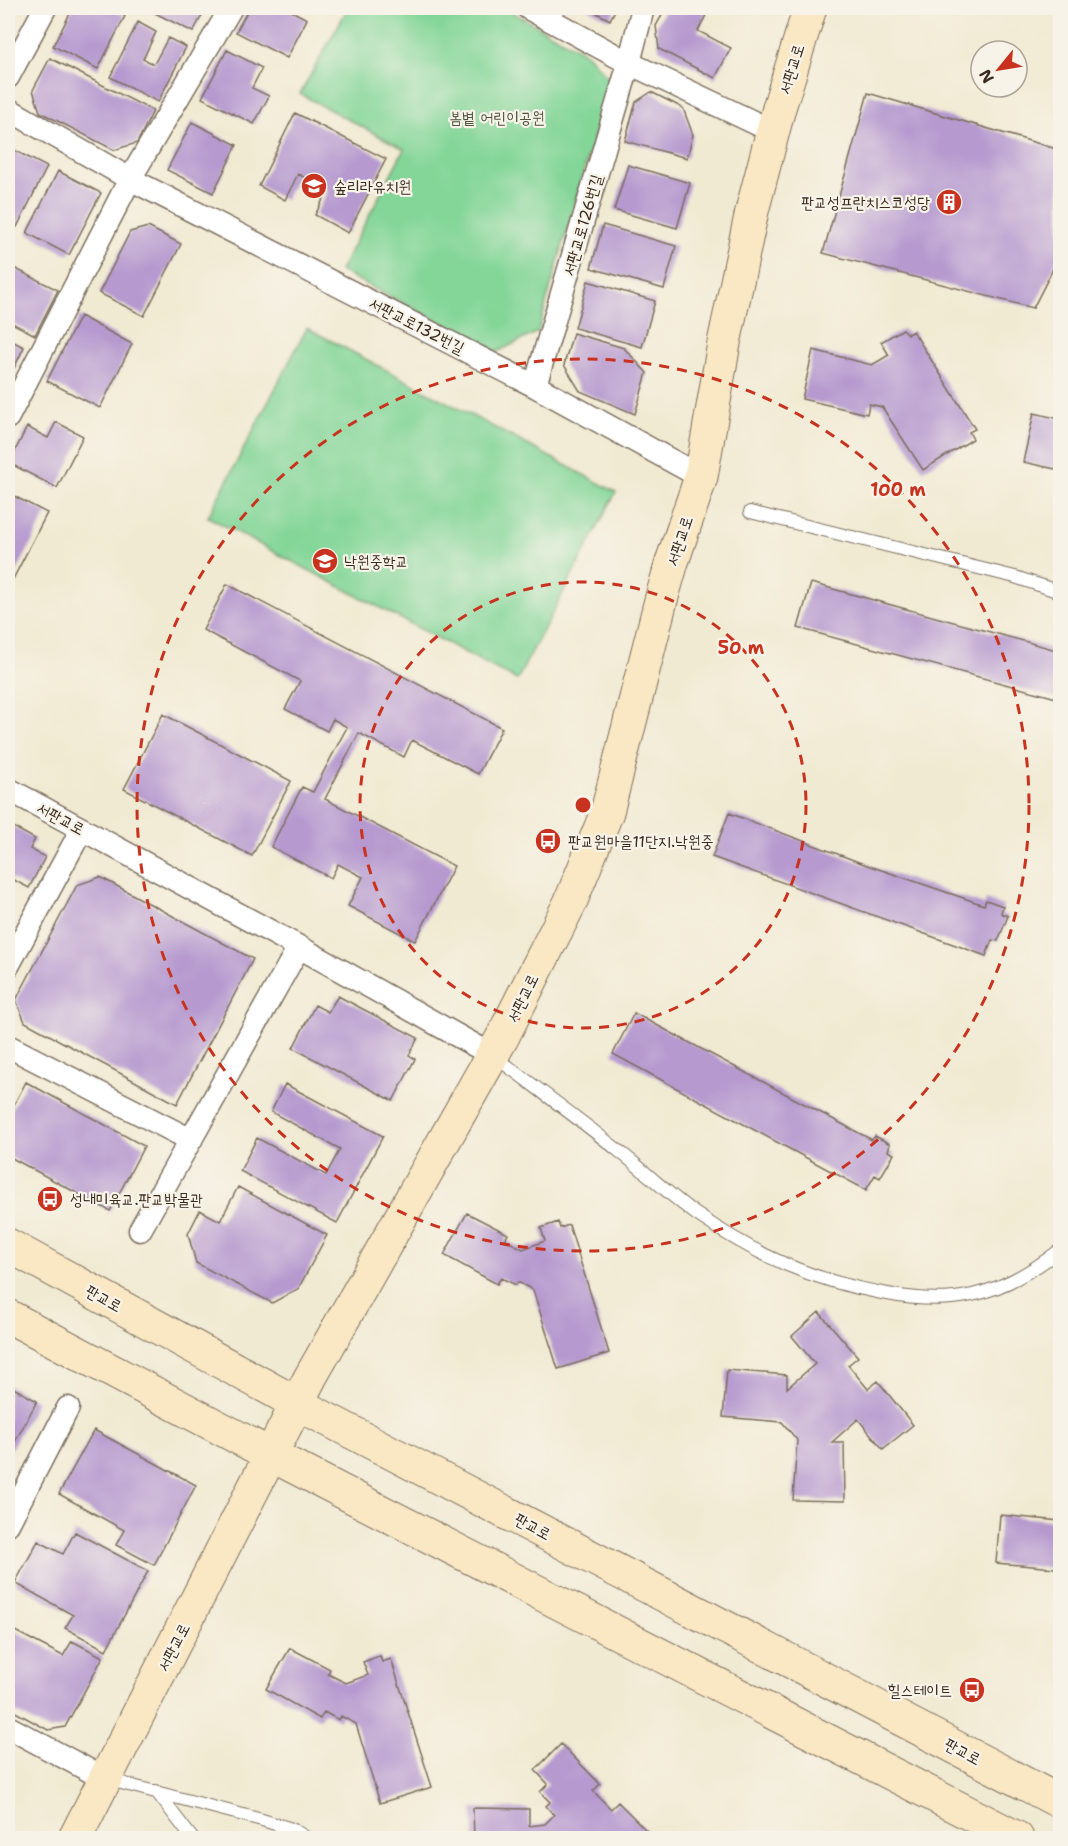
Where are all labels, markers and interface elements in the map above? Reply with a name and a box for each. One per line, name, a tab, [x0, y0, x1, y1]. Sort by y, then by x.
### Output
north arrow	[969, 39, 1029, 99]
street label: 서판교로	[774, 41, 809, 97]
text: N	[974, 66, 999, 87]
park label: 봄볕 어린이공원	[449, 107, 545, 128]
school or university icon: 숲리라유치원	[299, 171, 329, 201]
street label: 서판교로126번길	[558, 172, 607, 278]
place label: 숲리라유치원	[334, 176, 411, 197]
building icon: 판교성프란치스코성당	[934, 187, 964, 217]
place label: 판교성프란치스코성당	[801, 192, 930, 213]
street label: 서판교로132번길	[365, 292, 468, 359]
text: 100 m	[870, 478, 926, 502]
street label: 서판교로	[662, 513, 697, 569]
school or university icon: 낙원중학교	[310, 546, 340, 576]
place label: 낙원중학교	[344, 551, 408, 572]
text: 50 m	[718, 636, 765, 660]
centre of rings	[573, 795, 593, 815]
street label: 서판교로	[33, 797, 88, 840]
bus stop icon: 판교원마을11단지.낙원중	[533, 826, 563, 856]
place label: 판교원마을11단지.낙원중	[568, 831, 714, 852]
street label: 서판교로	[502, 970, 543, 1026]
bus stop icon: 성내미육교.판교박물관	[35, 1184, 65, 1214]
place label: 성내미육교.판교박물관	[70, 1189, 203, 1210]
street label: 판교로	[82, 1280, 126, 1317]
street label: 판교로	[511, 1508, 555, 1545]
street label: 서판교로	[152, 1620, 194, 1675]
bus stop icon: 힐스테이트	[957, 1675, 987, 1705]
place label: 힐스테이트	[888, 1680, 952, 1701]
street label: 판교로	[941, 1733, 985, 1770]

